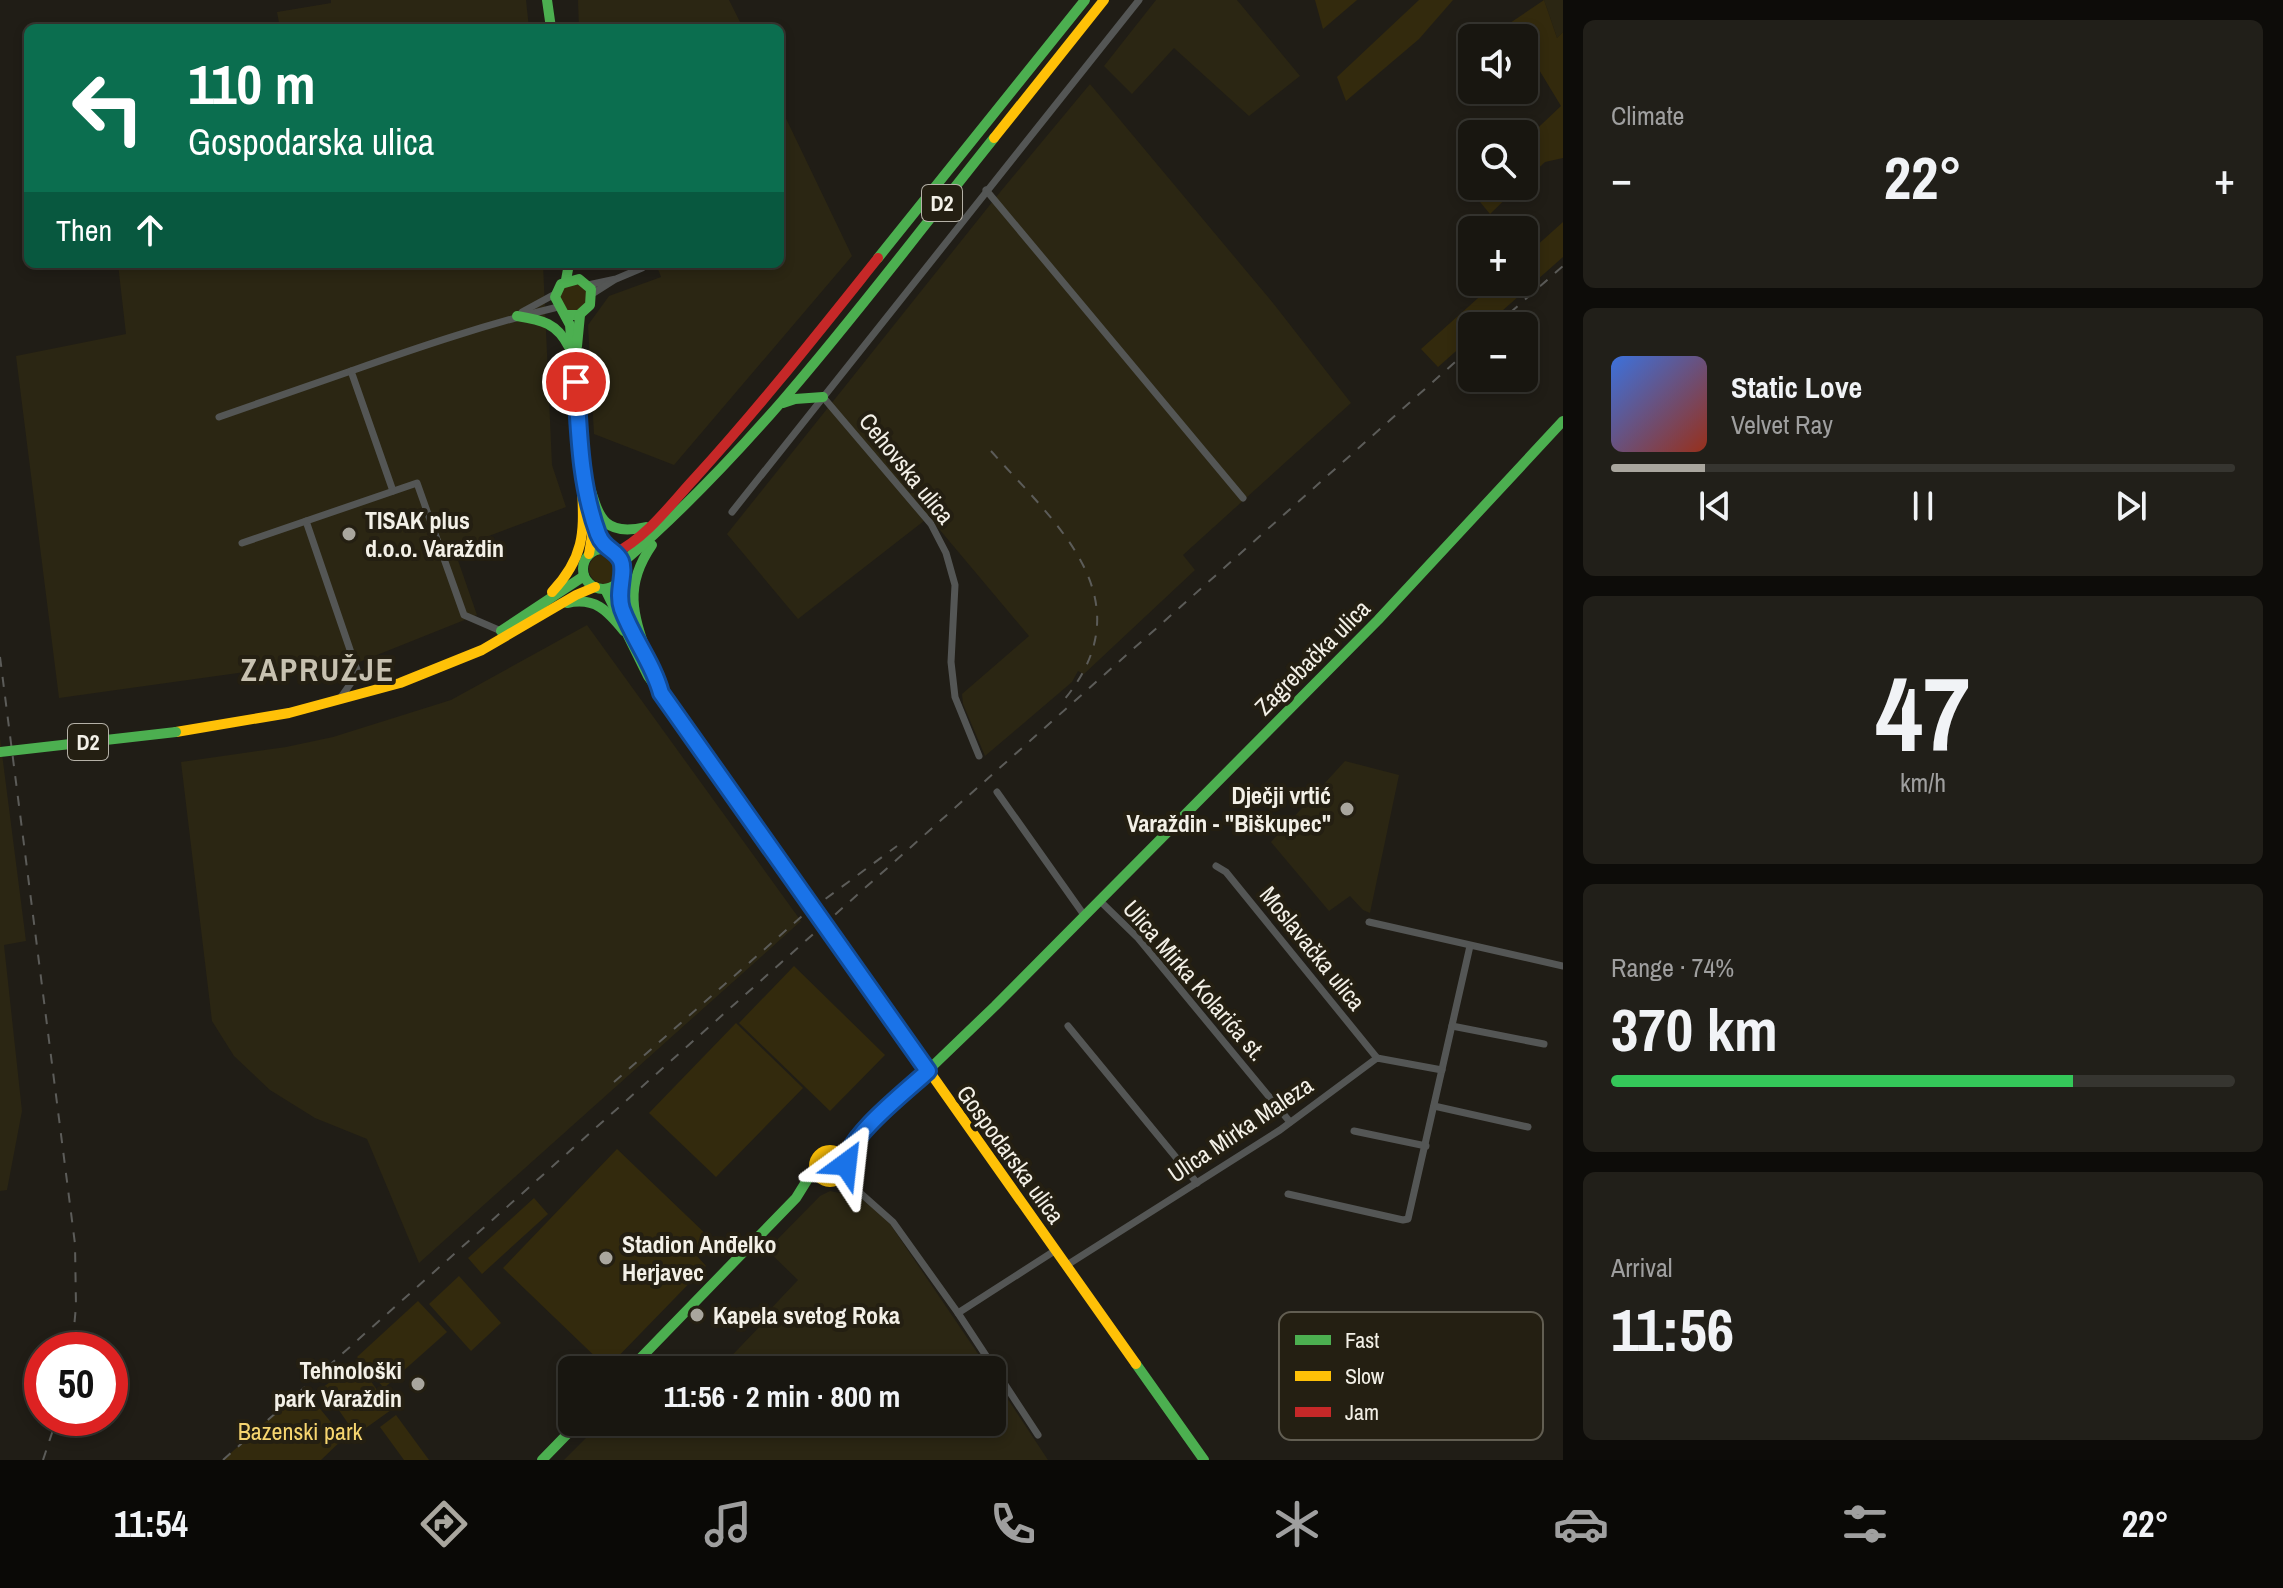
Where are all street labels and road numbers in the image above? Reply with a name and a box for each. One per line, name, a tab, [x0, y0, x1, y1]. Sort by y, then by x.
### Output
road number: D2	[922, 185, 962, 221]
street label: Cehovska ulica	[852, 406, 962, 530]
street label: Zagrebačka ulica	[1247, 592, 1377, 722]
road number: D2	[68, 724, 108, 760]
street label: Moslavačka ulica	[1253, 879, 1373, 1017]
street label: Ulica Mirka Kolarića st.	[1116, 893, 1274, 1067]
street label: Ulica Mirka Maleza	[1161, 1069, 1319, 1189]
street label: Gospodarska ulica	[950, 1078, 1072, 1230]

